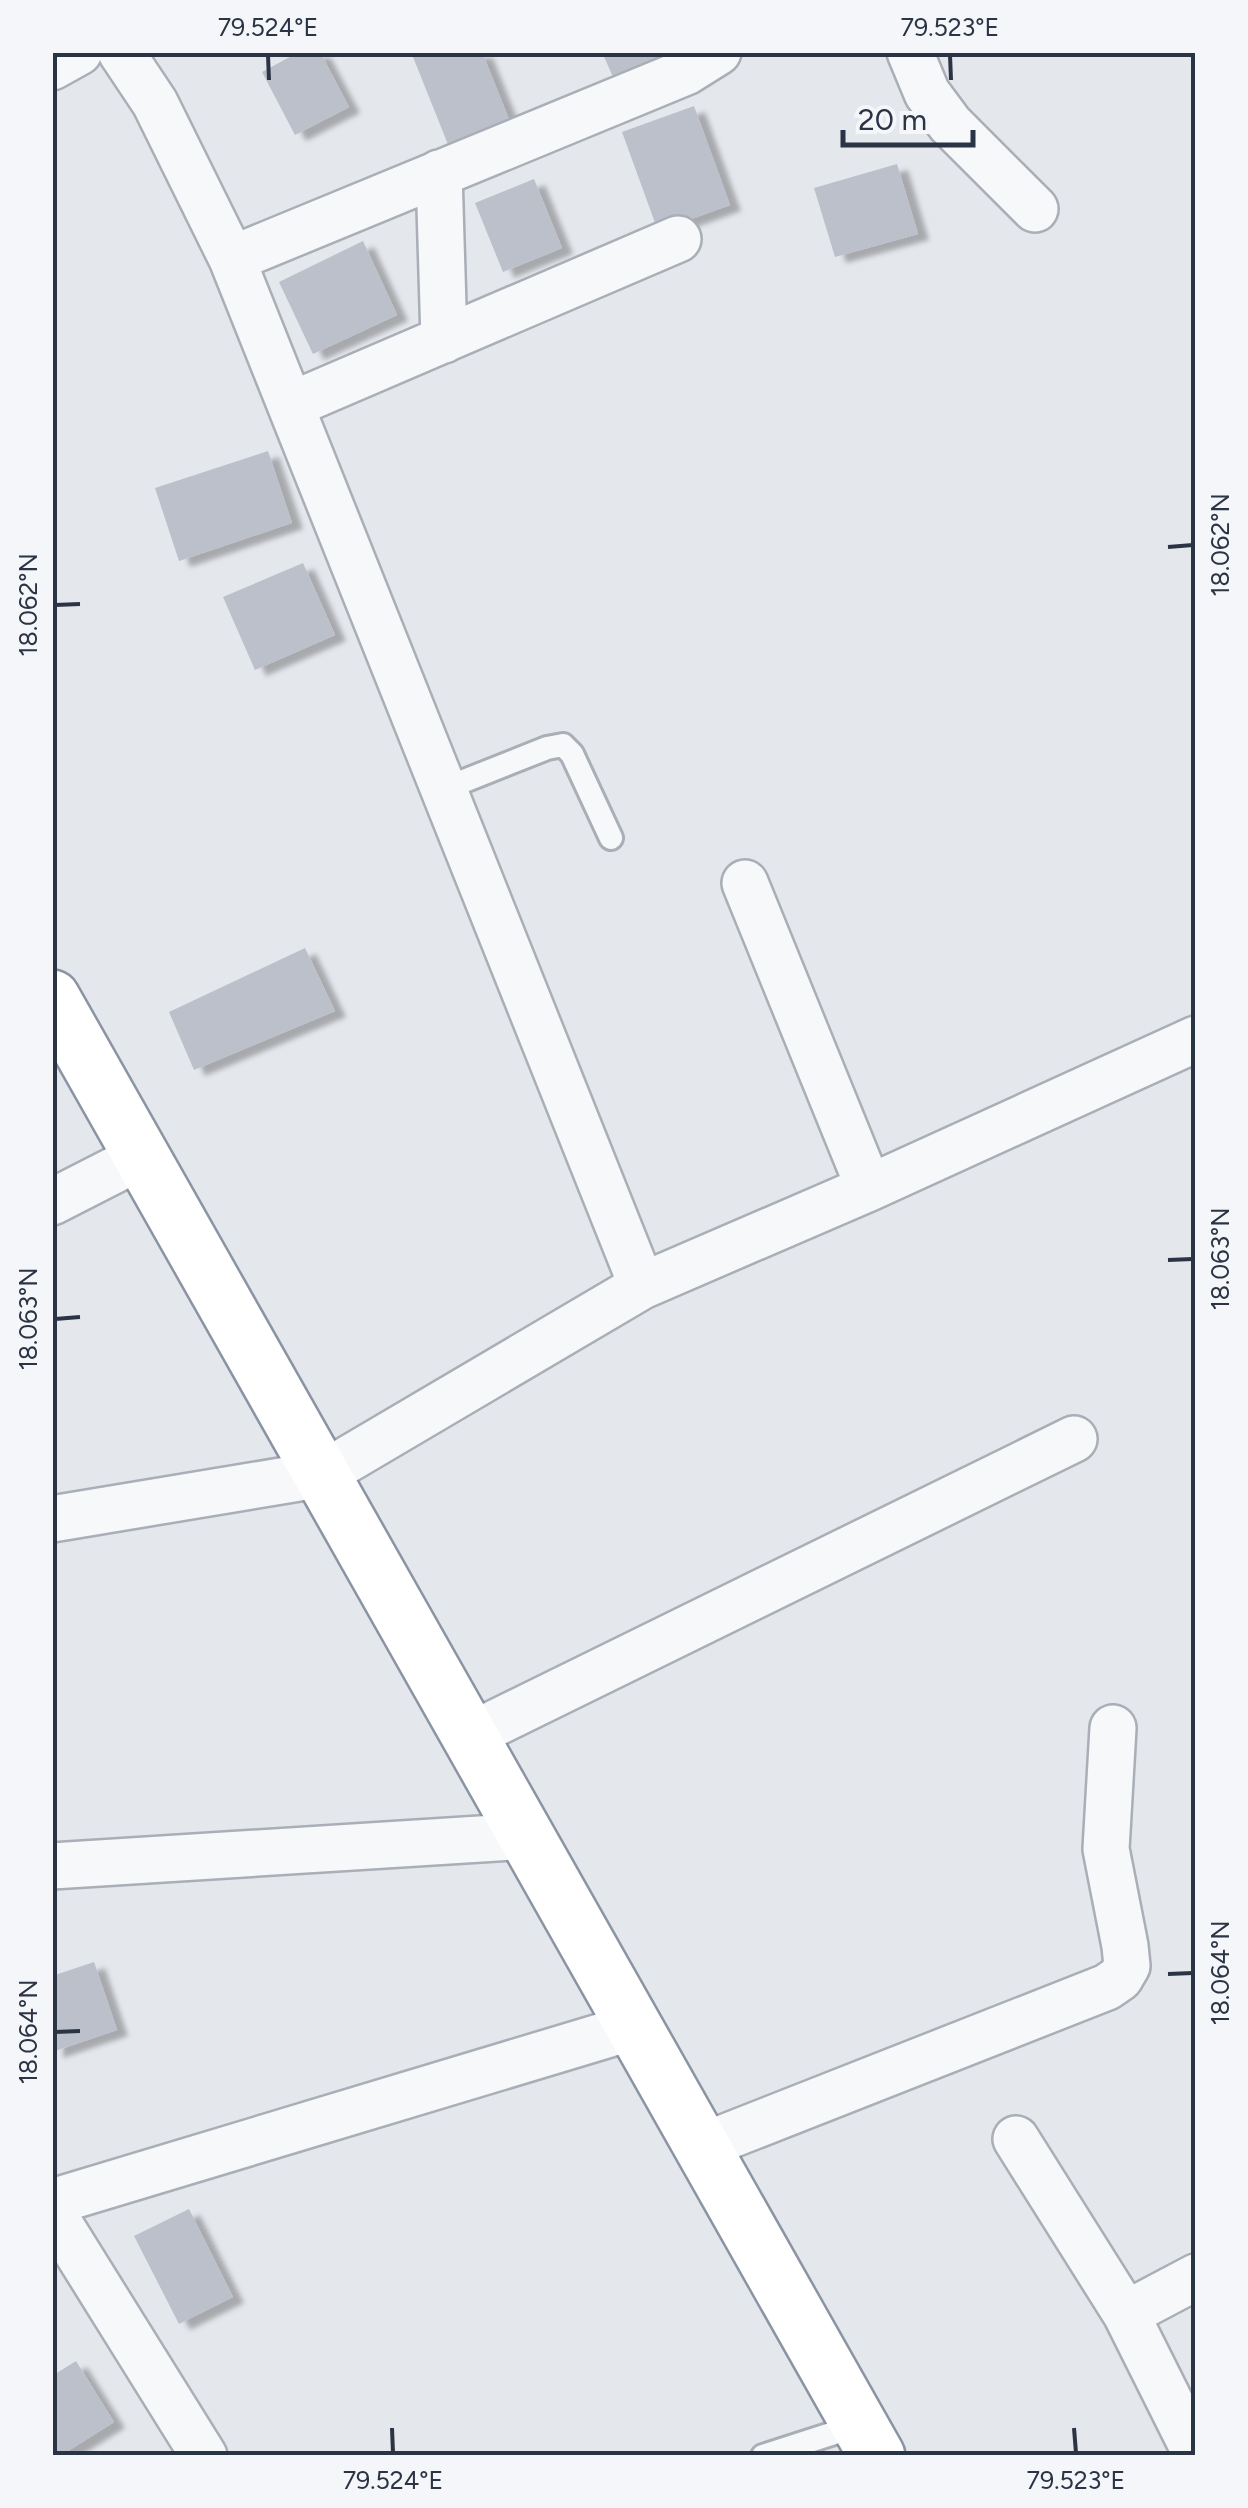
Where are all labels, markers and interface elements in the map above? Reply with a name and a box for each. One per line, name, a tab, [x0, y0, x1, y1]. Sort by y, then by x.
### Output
text: 79.524°E	[218, 12, 318, 42]
text: 79.523°E	[901, 12, 999, 42]
scale bar	[843, 85, 973, 147]
text: 20 m	[858, 101, 927, 138]
text: 18.062°N	[1205, 493, 1235, 597]
text: 18.062°N	[13, 553, 43, 657]
text: 18.063°N	[1205, 1207, 1235, 1311]
text: 18.063°N	[13, 1267, 43, 1371]
text: 18.064°N	[1205, 1920, 1235, 2026]
text: 18.064°N	[13, 1979, 43, 2085]
text: 79.524°E	[343, 2465, 443, 2495]
text: 79.523°E	[1027, 2465, 1125, 2495]

